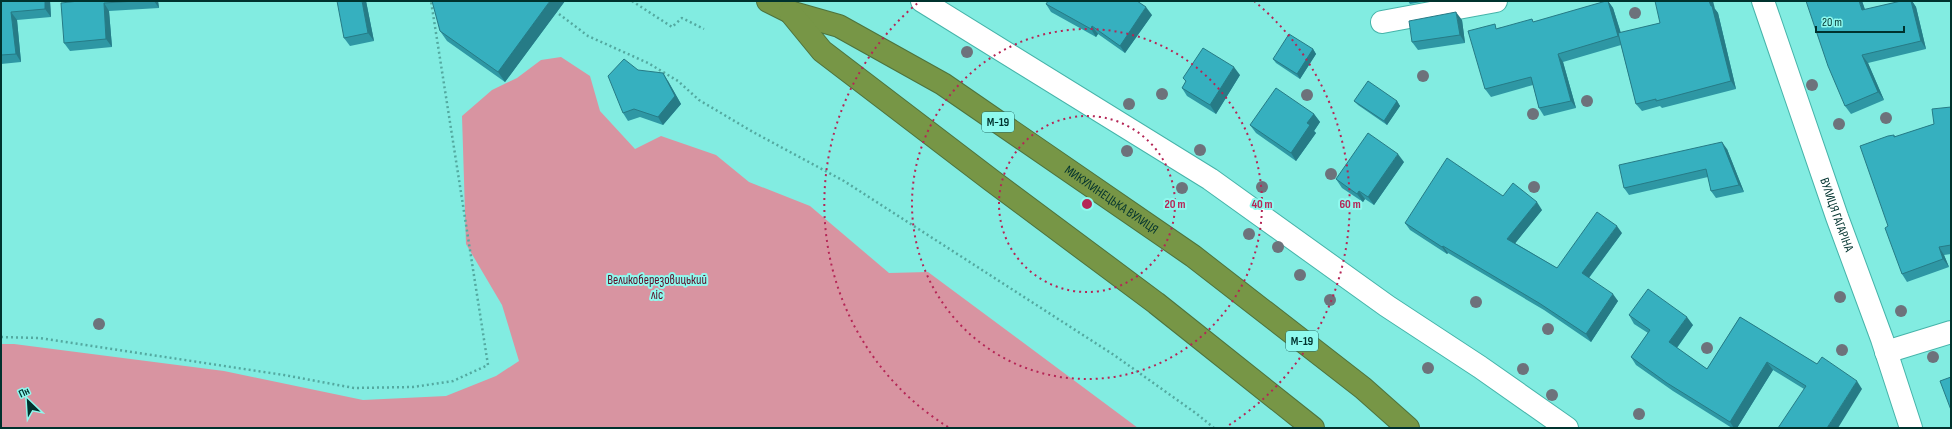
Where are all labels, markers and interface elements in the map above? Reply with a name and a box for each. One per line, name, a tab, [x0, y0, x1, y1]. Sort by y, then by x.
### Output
scale bar	[1816, 8, 1904, 34]
text: 20 m	[1822, 15, 1842, 30]
road number: М-19	[982, 112, 1014, 132]
street label: МИКУЛИНЕЦЬКА ВУЛИЦЯ	[1061, 162, 1161, 238]
street label: ВУЛИЦЯ ГАГАРІНА	[1816, 176, 1857, 254]
centre of rings	[1080, 197, 1094, 211]
text: 20 m	[1165, 197, 1185, 212]
text: 40 m	[1251, 197, 1273, 212]
text: 60 m	[1339, 197, 1361, 212]
park label: Великоберезовицький ліс	[607, 272, 707, 303]
road number: М-19	[1286, 331, 1318, 351]
north arrow	[8, 381, 48, 421]
text: Пн	[16, 384, 32, 401]

